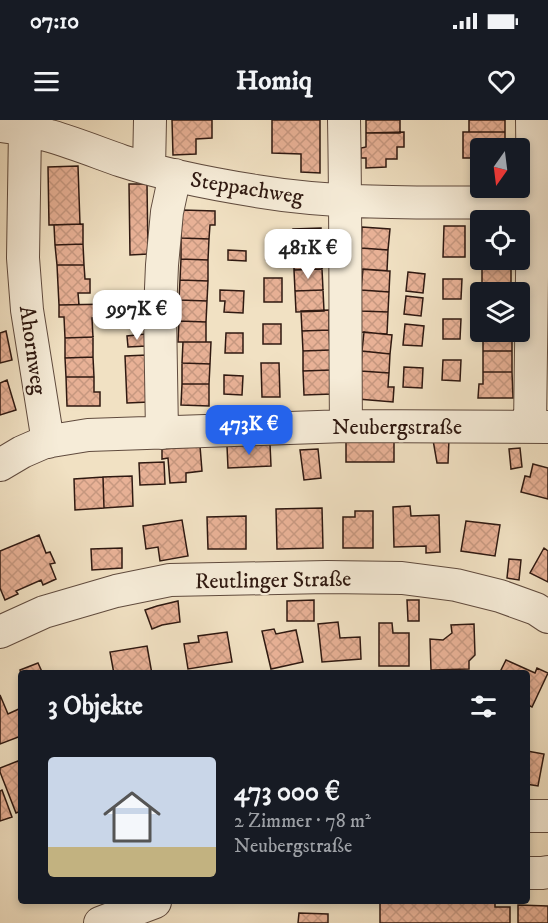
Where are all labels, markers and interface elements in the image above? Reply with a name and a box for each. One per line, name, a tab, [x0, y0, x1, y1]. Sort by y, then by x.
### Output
text: 07:10	[30, 8, 79, 35]
text: Homiq	[236, 64, 312, 98]
icon: menu	[30, 65, 63, 98]
icon: heart	[485, 65, 518, 98]
north arrow	[470, 138, 530, 198]
map controls	[470, 138, 530, 342]
street label: Steppachweg	[188, 166, 305, 211]
button: locate	[470, 210, 530, 270]
pin: 481K €	[259, 229, 357, 280]
text: 481K €	[279, 236, 337, 261]
button: layers	[470, 282, 530, 342]
pin: 997K €	[88, 290, 186, 341]
text: 997K €	[107, 297, 167, 322]
street label: Ahornweg	[13, 304, 52, 397]
pin: 473K €	[200, 405, 298, 456]
text: 473K €	[220, 412, 278, 437]
street label: Neubergstraße	[332, 414, 462, 441]
street label: Reutlinger Straße	[195, 566, 351, 595]
text: 3 Objekte	[48, 690, 143, 723]
icon: filters	[467, 690, 500, 723]
text: 473 000 €	[234, 776, 340, 809]
icon: home	[96, 781, 168, 853]
text: 2 Zimmer · 78 m²	[234, 809, 371, 834]
text: Neubergstraße	[234, 834, 352, 859]

